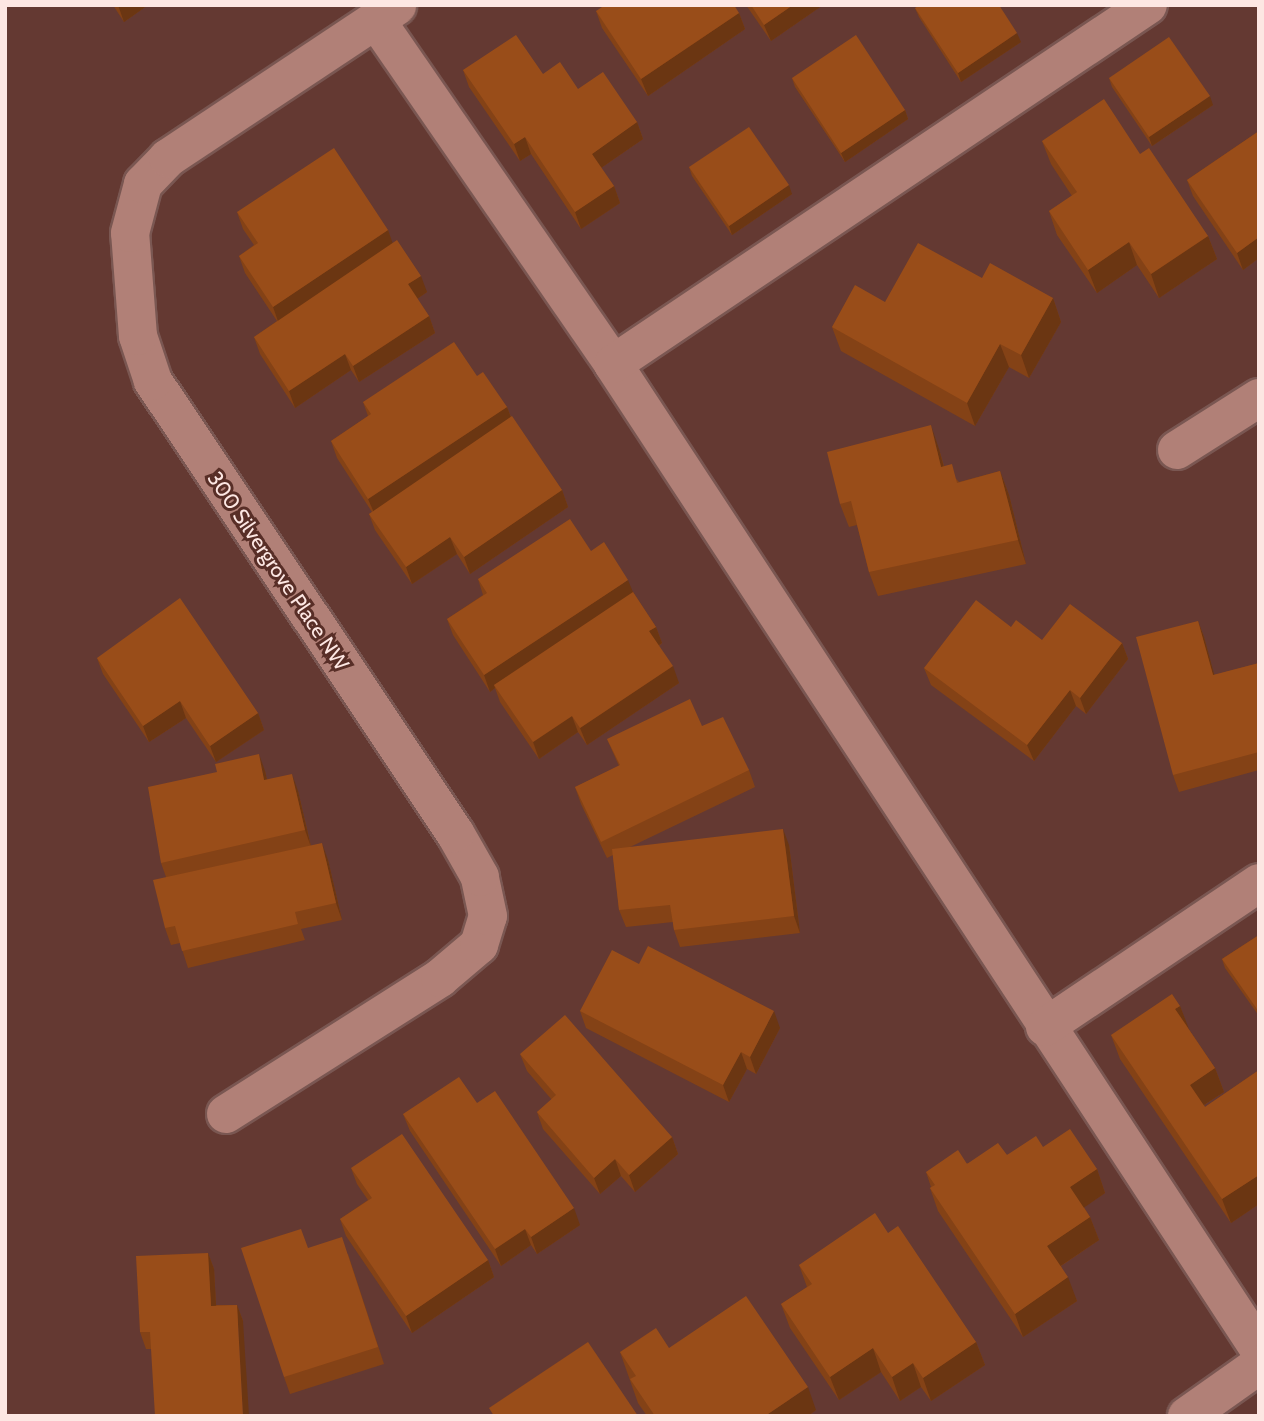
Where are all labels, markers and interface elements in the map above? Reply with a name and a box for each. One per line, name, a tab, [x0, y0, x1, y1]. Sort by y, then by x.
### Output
street label: 300 Silvergrove Place NW	[202, 467, 354, 675]

